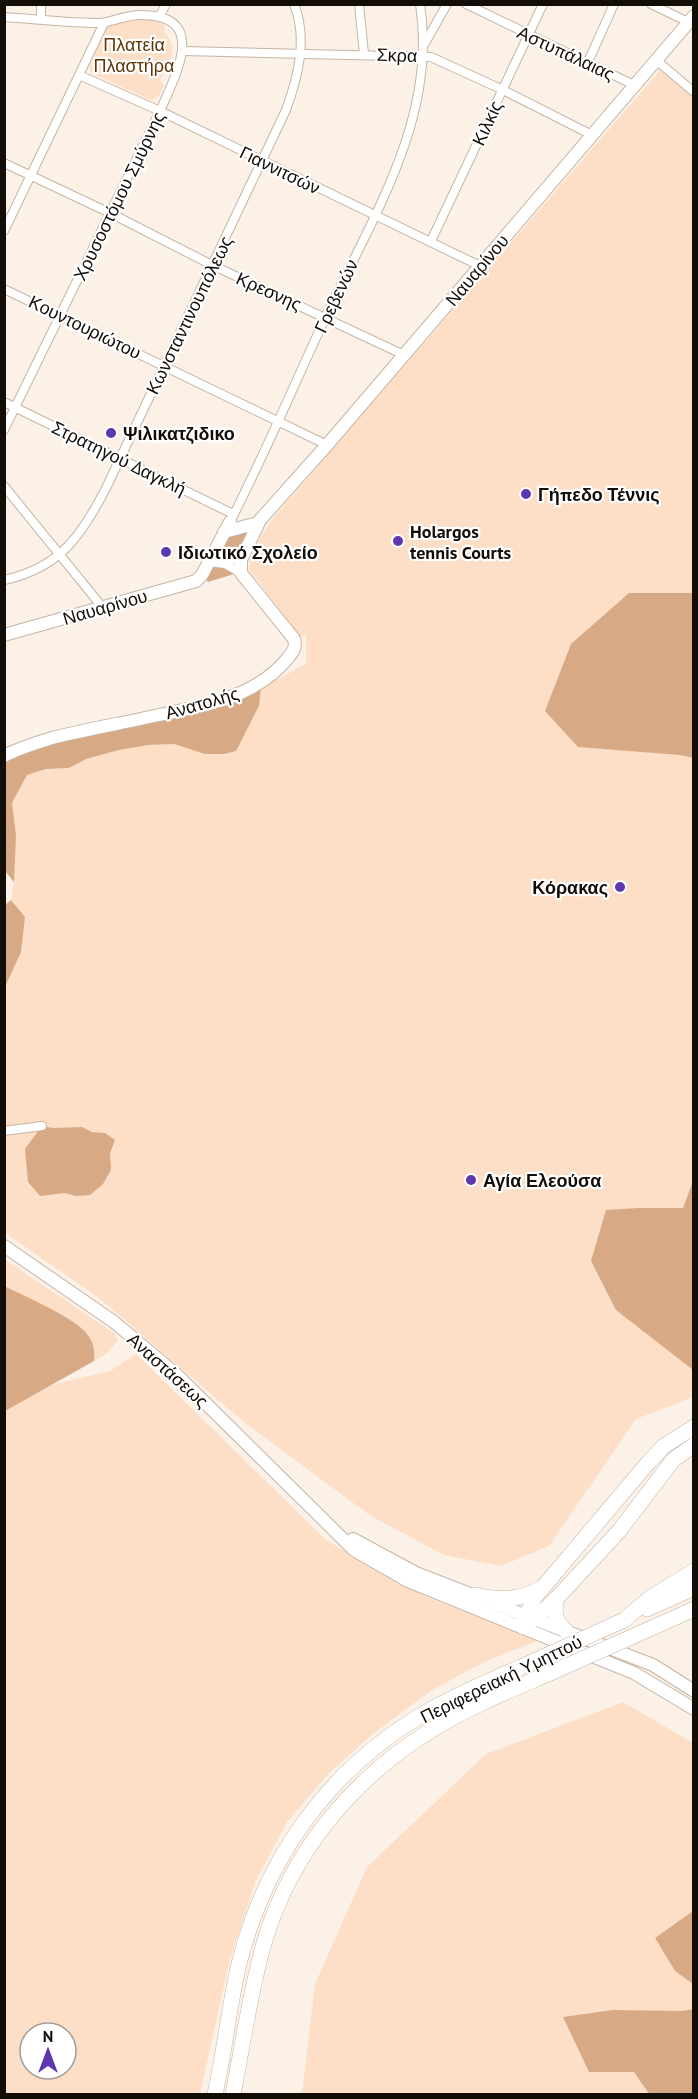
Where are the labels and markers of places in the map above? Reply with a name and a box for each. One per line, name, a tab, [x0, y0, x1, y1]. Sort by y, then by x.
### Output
place label: Ψιλικατζιδικο	[123, 422, 235, 445]
marker: Ψιλικατζιδικο	[104, 426, 118, 440]
place label: Γήπεδο Τέννις	[538, 483, 660, 506]
marker: Γήπεδο Τέννις	[519, 487, 533, 501]
place label: Holargos tennis Courts	[410, 520, 512, 564]
marker: Holargos tennis Courts	[391, 534, 405, 548]
place label: Ιδιωτικό Σχολείο	[178, 541, 318, 564]
marker: Ιδιωτικό Σχολείο	[159, 545, 173, 559]
place label: Κόρακας	[532, 876, 608, 899]
marker: Κόρακας	[613, 880, 627, 894]
place label: Αγία Ελεούσα	[483, 1169, 601, 1192]
marker: Αγία Ελεούσα	[464, 1173, 478, 1187]

